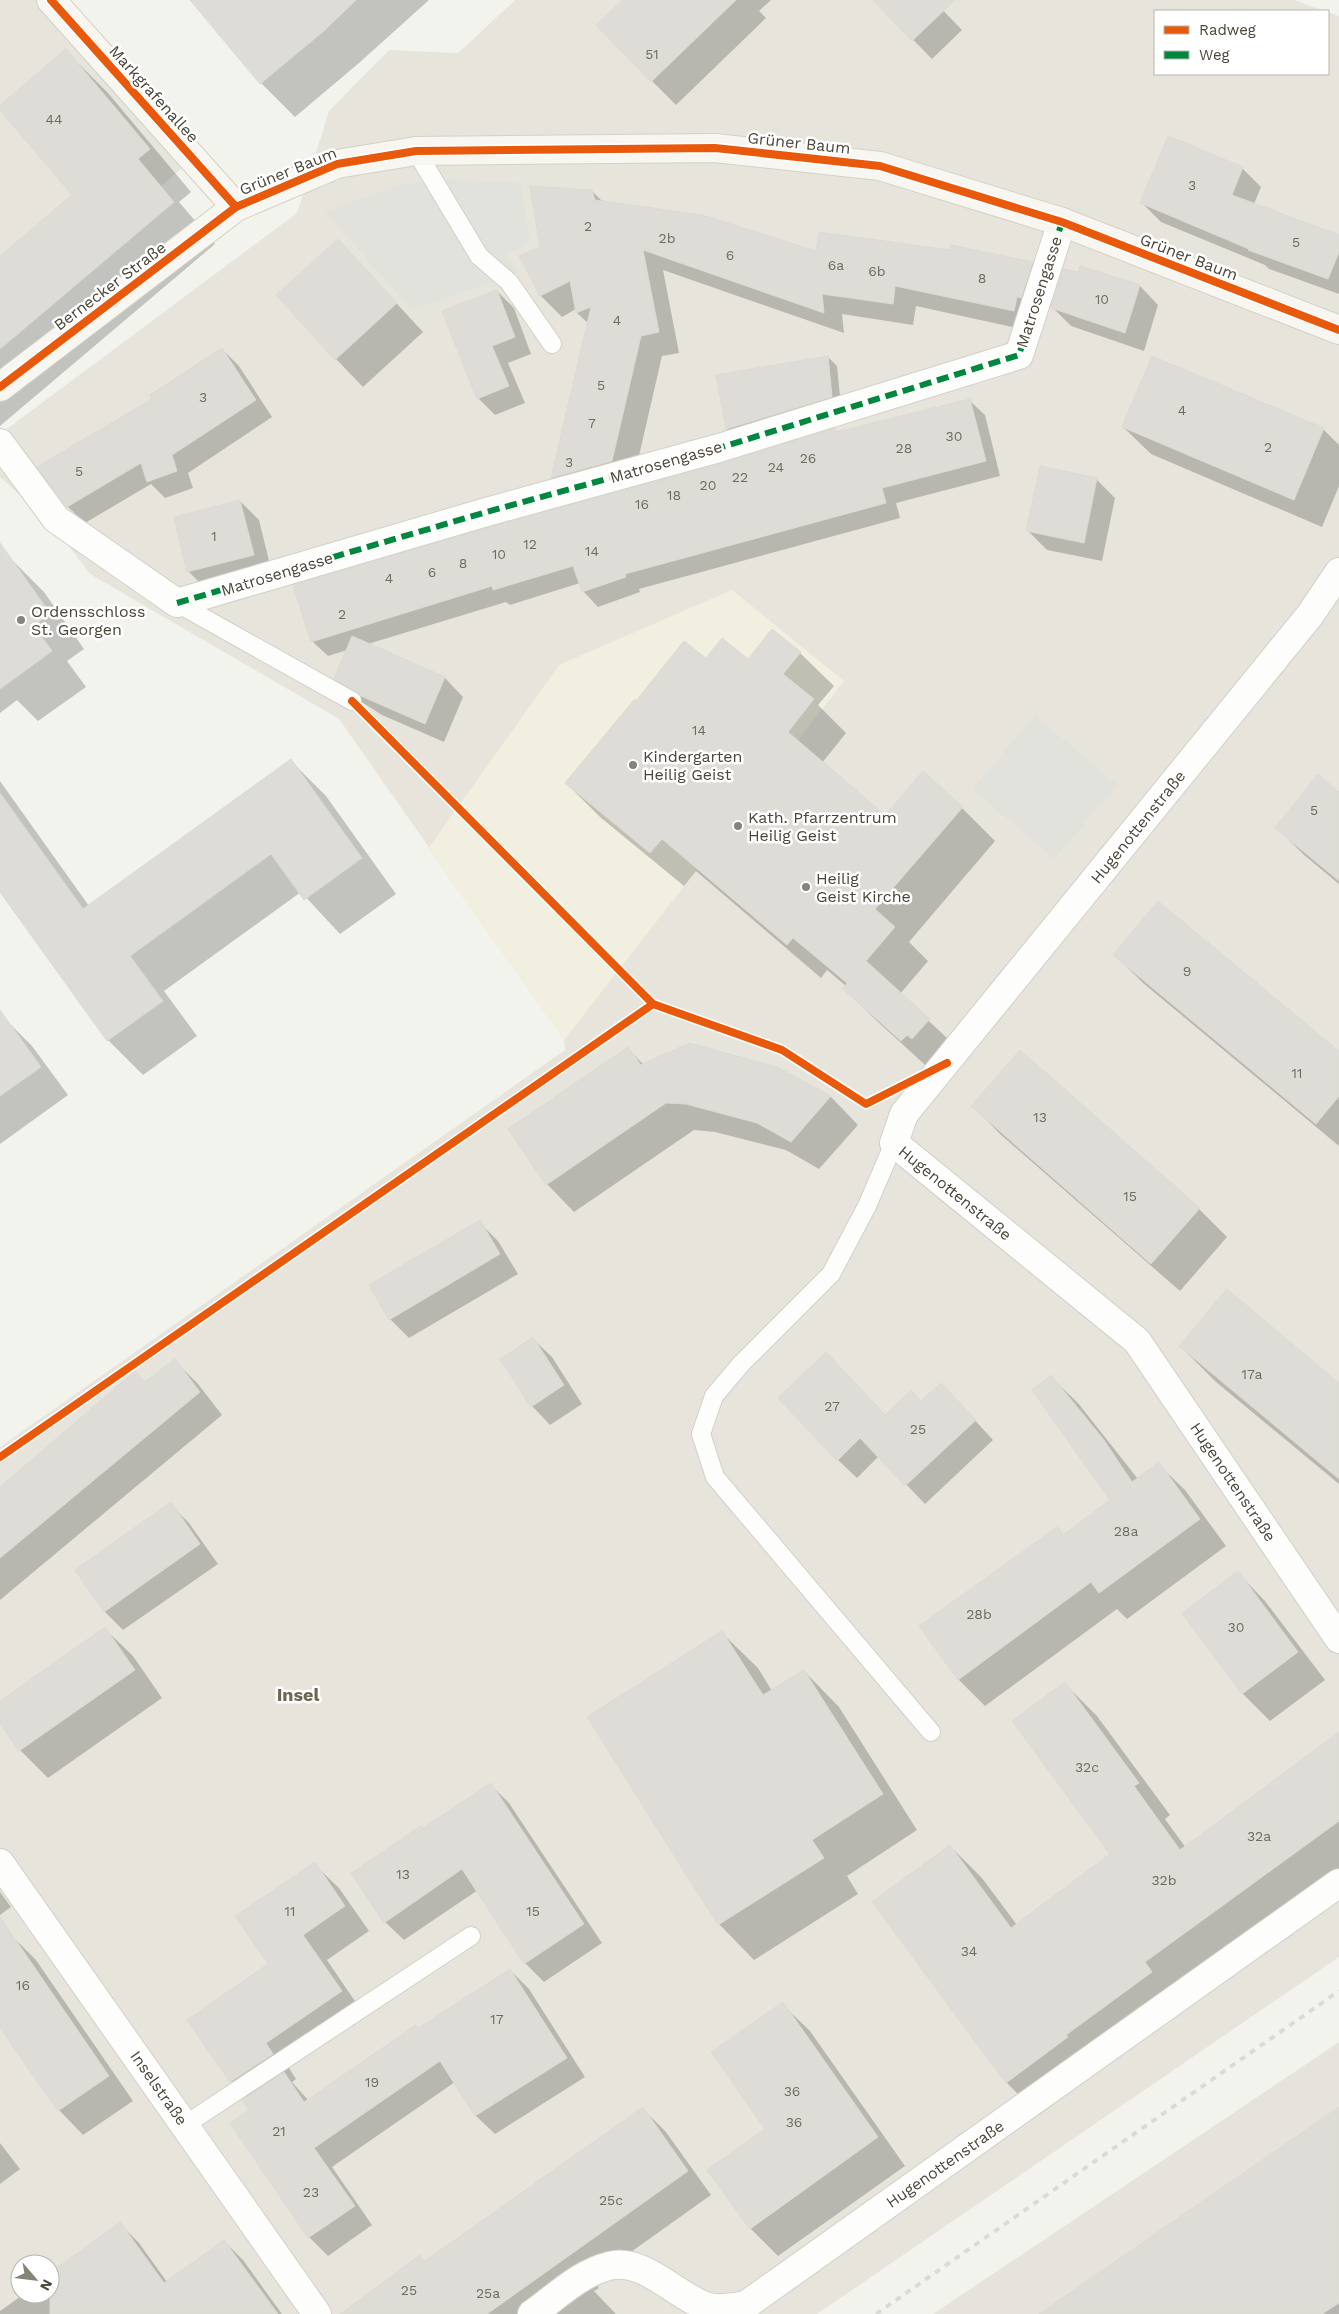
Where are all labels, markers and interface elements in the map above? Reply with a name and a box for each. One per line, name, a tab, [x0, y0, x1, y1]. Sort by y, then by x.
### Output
legend	[1154, 10, 1329, 75]
text: Radweg	[1199, 21, 1256, 39]
street label: Markgrafenallee	[105, 41, 203, 147]
house number: 51	[645, 46, 659, 62]
text: Weg	[1199, 46, 1230, 64]
house number: 44	[45, 111, 63, 127]
street label: Grüner Baum	[747, 128, 851, 158]
street label: Grüner Baum	[237, 143, 339, 199]
house number: 3	[1188, 177, 1196, 193]
house number: 2	[584, 218, 592, 234]
house number: 2b	[659, 230, 675, 246]
street label: Grüner Baum	[1137, 230, 1241, 284]
street label: Matrosengasse	[1012, 234, 1066, 350]
house number: 5	[1292, 234, 1300, 250]
street label: Bernecker Straße	[50, 238, 170, 334]
house number: 6	[726, 247, 734, 263]
house number: 6a	[828, 257, 844, 273]
house number: 6b	[868, 263, 886, 279]
house number: 8	[978, 270, 986, 286]
house number: 10	[1095, 291, 1109, 307]
house number: 4	[613, 312, 621, 328]
house number: 5	[597, 377, 605, 393]
house number: 3	[199, 389, 207, 405]
house number: 4	[1178, 402, 1186, 418]
house number: 7	[588, 415, 596, 431]
house number: 30	[946, 428, 962, 444]
street label: Matrosengasse	[608, 437, 724, 487]
house number: 2	[1264, 439, 1272, 455]
house number: 28	[896, 440, 912, 456]
house number: 26	[800, 450, 816, 466]
house number: 3	[565, 454, 573, 470]
house number: 24	[768, 459, 784, 475]
house number: 5	[75, 463, 83, 479]
house number: 22	[732, 469, 748, 485]
house number: 20	[700, 477, 716, 493]
house number: 18	[667, 487, 681, 503]
house number: 16	[635, 496, 649, 512]
house number: 1	[211, 528, 217, 544]
house number: 12	[523, 536, 537, 552]
house number: 14	[585, 543, 599, 559]
house number: 10	[492, 546, 506, 562]
street label: Matrosengasse	[219, 548, 335, 600]
house number: 8	[459, 555, 467, 571]
house number: 6	[428, 564, 436, 580]
house number: 4	[385, 570, 393, 586]
place label: Ordensschloss St. Georgen	[31, 602, 145, 639]
house number: 2	[338, 606, 346, 622]
marker: Ordensschloss St. Georgen	[15, 614, 27, 626]
house number: 14	[692, 722, 706, 738]
place label: Kindergarten Heilig Geist	[643, 747, 743, 784]
marker: Kindergarten Heilig Geist	[627, 759, 639, 771]
street label: Hugenottenstraße	[1087, 767, 1189, 887]
house number: 5	[1310, 802, 1318, 818]
place label: Kath. Pfarrzentrum Heilig Geist	[748, 808, 897, 845]
marker: Kath. Pfarrzentrum Heilig Geist	[732, 820, 744, 832]
place label: Heilig Geist Kirche	[816, 869, 911, 906]
marker: Heilig Geist Kirche	[800, 881, 812, 893]
house number: 9	[1183, 963, 1191, 979]
house number: 11	[1292, 1065, 1302, 1081]
house number: 13	[1033, 1109, 1047, 1125]
street label: Hugenottenstraße	[895, 1142, 1015, 1244]
house number: 15	[1123, 1188, 1137, 1204]
house number: 17a	[1242, 1366, 1262, 1382]
house number: 27	[824, 1398, 840, 1414]
street label: Hugenottenstraße	[1186, 1419, 1280, 1545]
house number: 25	[910, 1421, 926, 1437]
house number: 28a	[1114, 1523, 1138, 1539]
house number: 28b	[966, 1606, 992, 1622]
house number: 30	[1228, 1619, 1244, 1635]
district label: Insel	[277, 1684, 319, 1705]
house number: 32c	[1075, 1759, 1099, 1775]
house number: 32a	[1247, 1828, 1271, 1844]
house number: 13	[396, 1866, 410, 1882]
house number: 32b	[1151, 1872, 1177, 1888]
house number: 11	[285, 1903, 295, 1919]
house number: 15	[526, 1903, 540, 1919]
house number: 34	[961, 1943, 977, 1959]
house number: 16	[16, 1977, 30, 1993]
house number: 17	[490, 2011, 504, 2027]
street label: Inselstraße	[126, 2047, 192, 2129]
house number: 19	[365, 2074, 379, 2090]
house number: 36	[784, 2083, 800, 2099]
house number: 36	[786, 2114, 802, 2130]
street label: Hugenottenstraße	[882, 2116, 1008, 2212]
house number: 21	[272, 2123, 286, 2139]
house number: 23	[303, 2184, 319, 2200]
house number: 25c	[599, 2192, 623, 2208]
north arrow	[10, 2254, 60, 2304]
text: N	[37, 2277, 56, 2293]
house number: 25	[401, 2282, 417, 2298]
house number: 25a	[476, 2285, 500, 2301]

